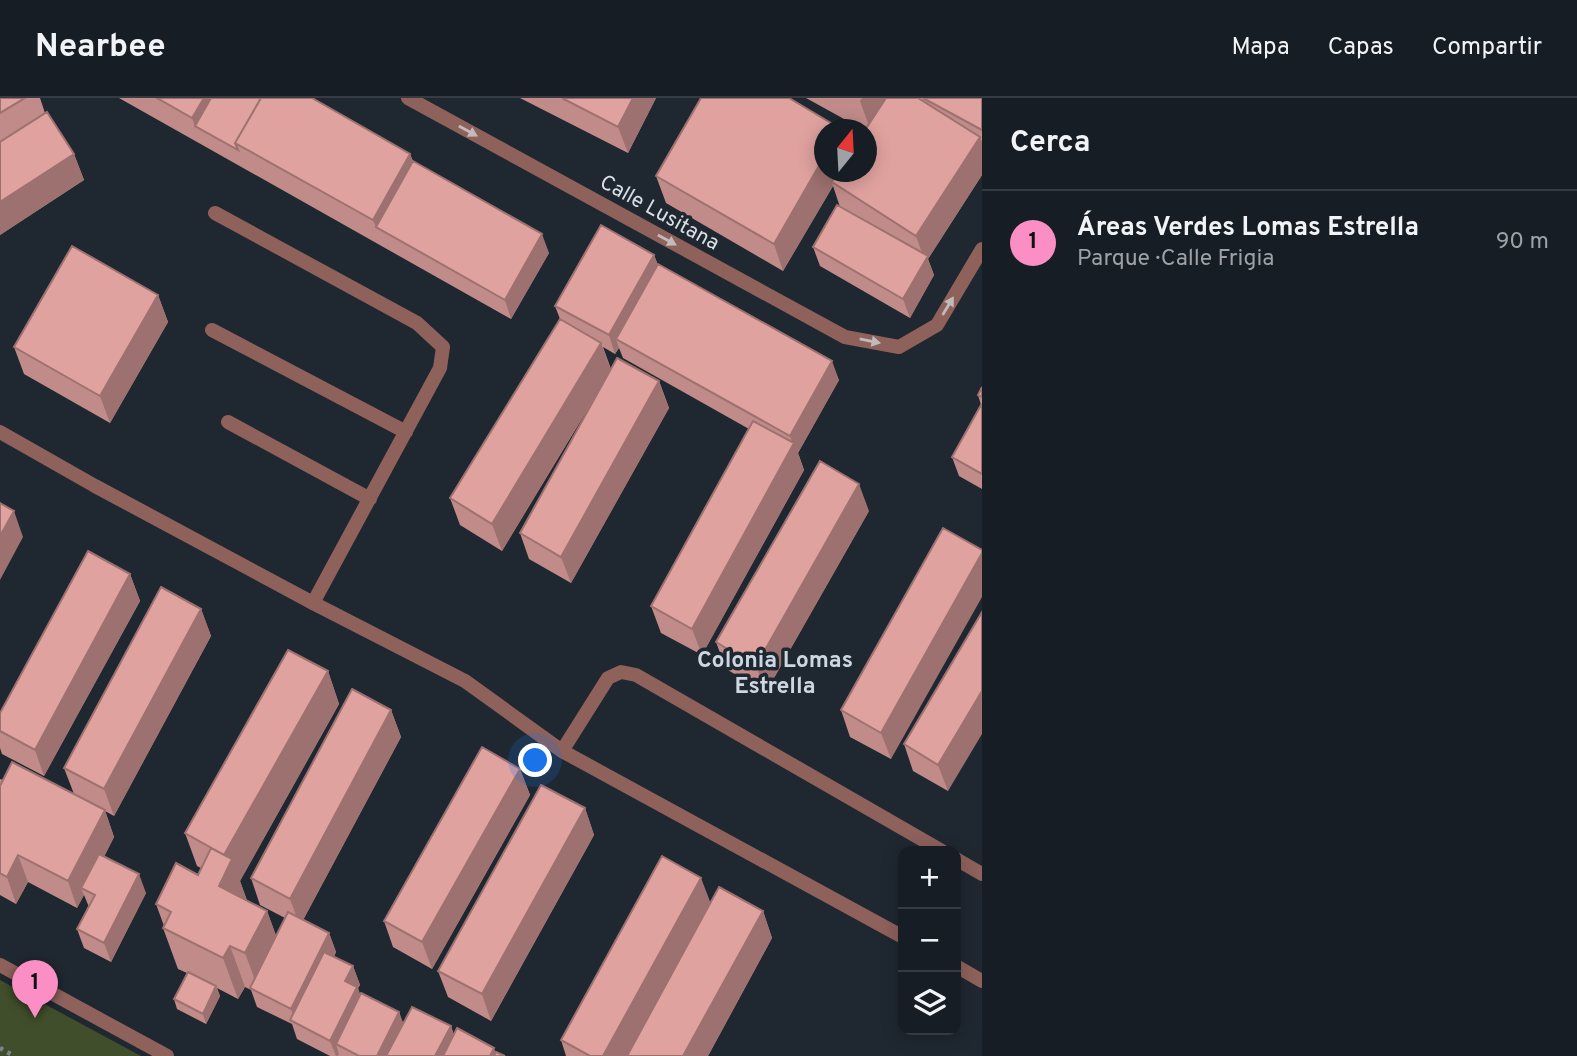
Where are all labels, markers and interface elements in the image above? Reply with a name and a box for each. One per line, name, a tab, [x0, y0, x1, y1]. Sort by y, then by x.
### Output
text: Nearbee	[35, 27, 166, 69]
text: Mapa	[1232, 33, 1290, 63]
text: Capas	[1328, 33, 1394, 63]
text: Compartir	[1432, 33, 1542, 63]
north arrow	[814, 119, 877, 182]
one-way arrow	[458, 125, 477, 137]
text: Cerca	[1010, 125, 1090, 162]
street label: Calle Lusitana	[595, 169, 724, 257]
text: Áreas Verdes Lomas Estrella	[1077, 212, 1419, 245]
text: 1	[1028, 228, 1038, 257]
text: 90 m	[1496, 228, 1549, 257]
one-way arrow	[658, 234, 677, 246]
text: Parque · Calle Frigia	[1077, 245, 1274, 274]
one-way arrow	[942, 297, 955, 316]
one-way arrow	[859, 336, 881, 347]
district label: Colonia Lomas Estrella	[697, 647, 853, 702]
your location	[518, 743, 552, 777]
map controls	[898, 846, 961, 1035]
button: +	[898, 846, 961, 909]
button: −	[898, 909, 961, 972]
pin: 1	[12, 960, 58, 1018]
button: layers	[898, 972, 961, 1035]

